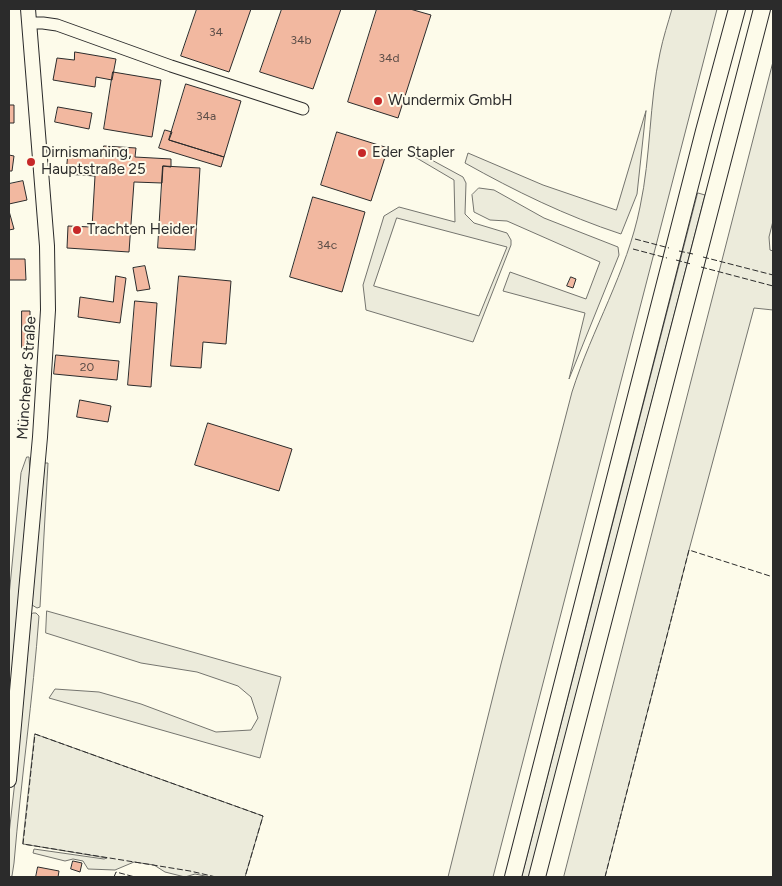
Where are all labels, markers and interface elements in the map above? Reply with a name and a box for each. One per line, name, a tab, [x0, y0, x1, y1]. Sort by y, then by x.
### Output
house number: 34	[209, 25, 223, 39]
house number: 34b	[290, 33, 312, 47]
house number: 34d	[378, 51, 400, 65]
place label: Wundermix GmbH	[388, 92, 512, 110]
marker: Wundermix GmbH	[372, 95, 384, 107]
house number: 34a	[196, 109, 216, 123]
place label: Dirnismaning, Hauptstraße 25	[41, 144, 146, 179]
place label: Eder Stapler	[372, 144, 455, 162]
marker: Eder Stapler	[356, 147, 368, 159]
marker: Dirnismaning, Hauptstraße 25	[25, 156, 37, 168]
place label: Trachten Heider	[87, 221, 195, 239]
marker: Trachten Heider	[71, 224, 83, 236]
house number: 34c	[317, 238, 337, 252]
street label: Münchener Straße	[14, 316, 40, 440]
house number: 20	[80, 360, 94, 374]

